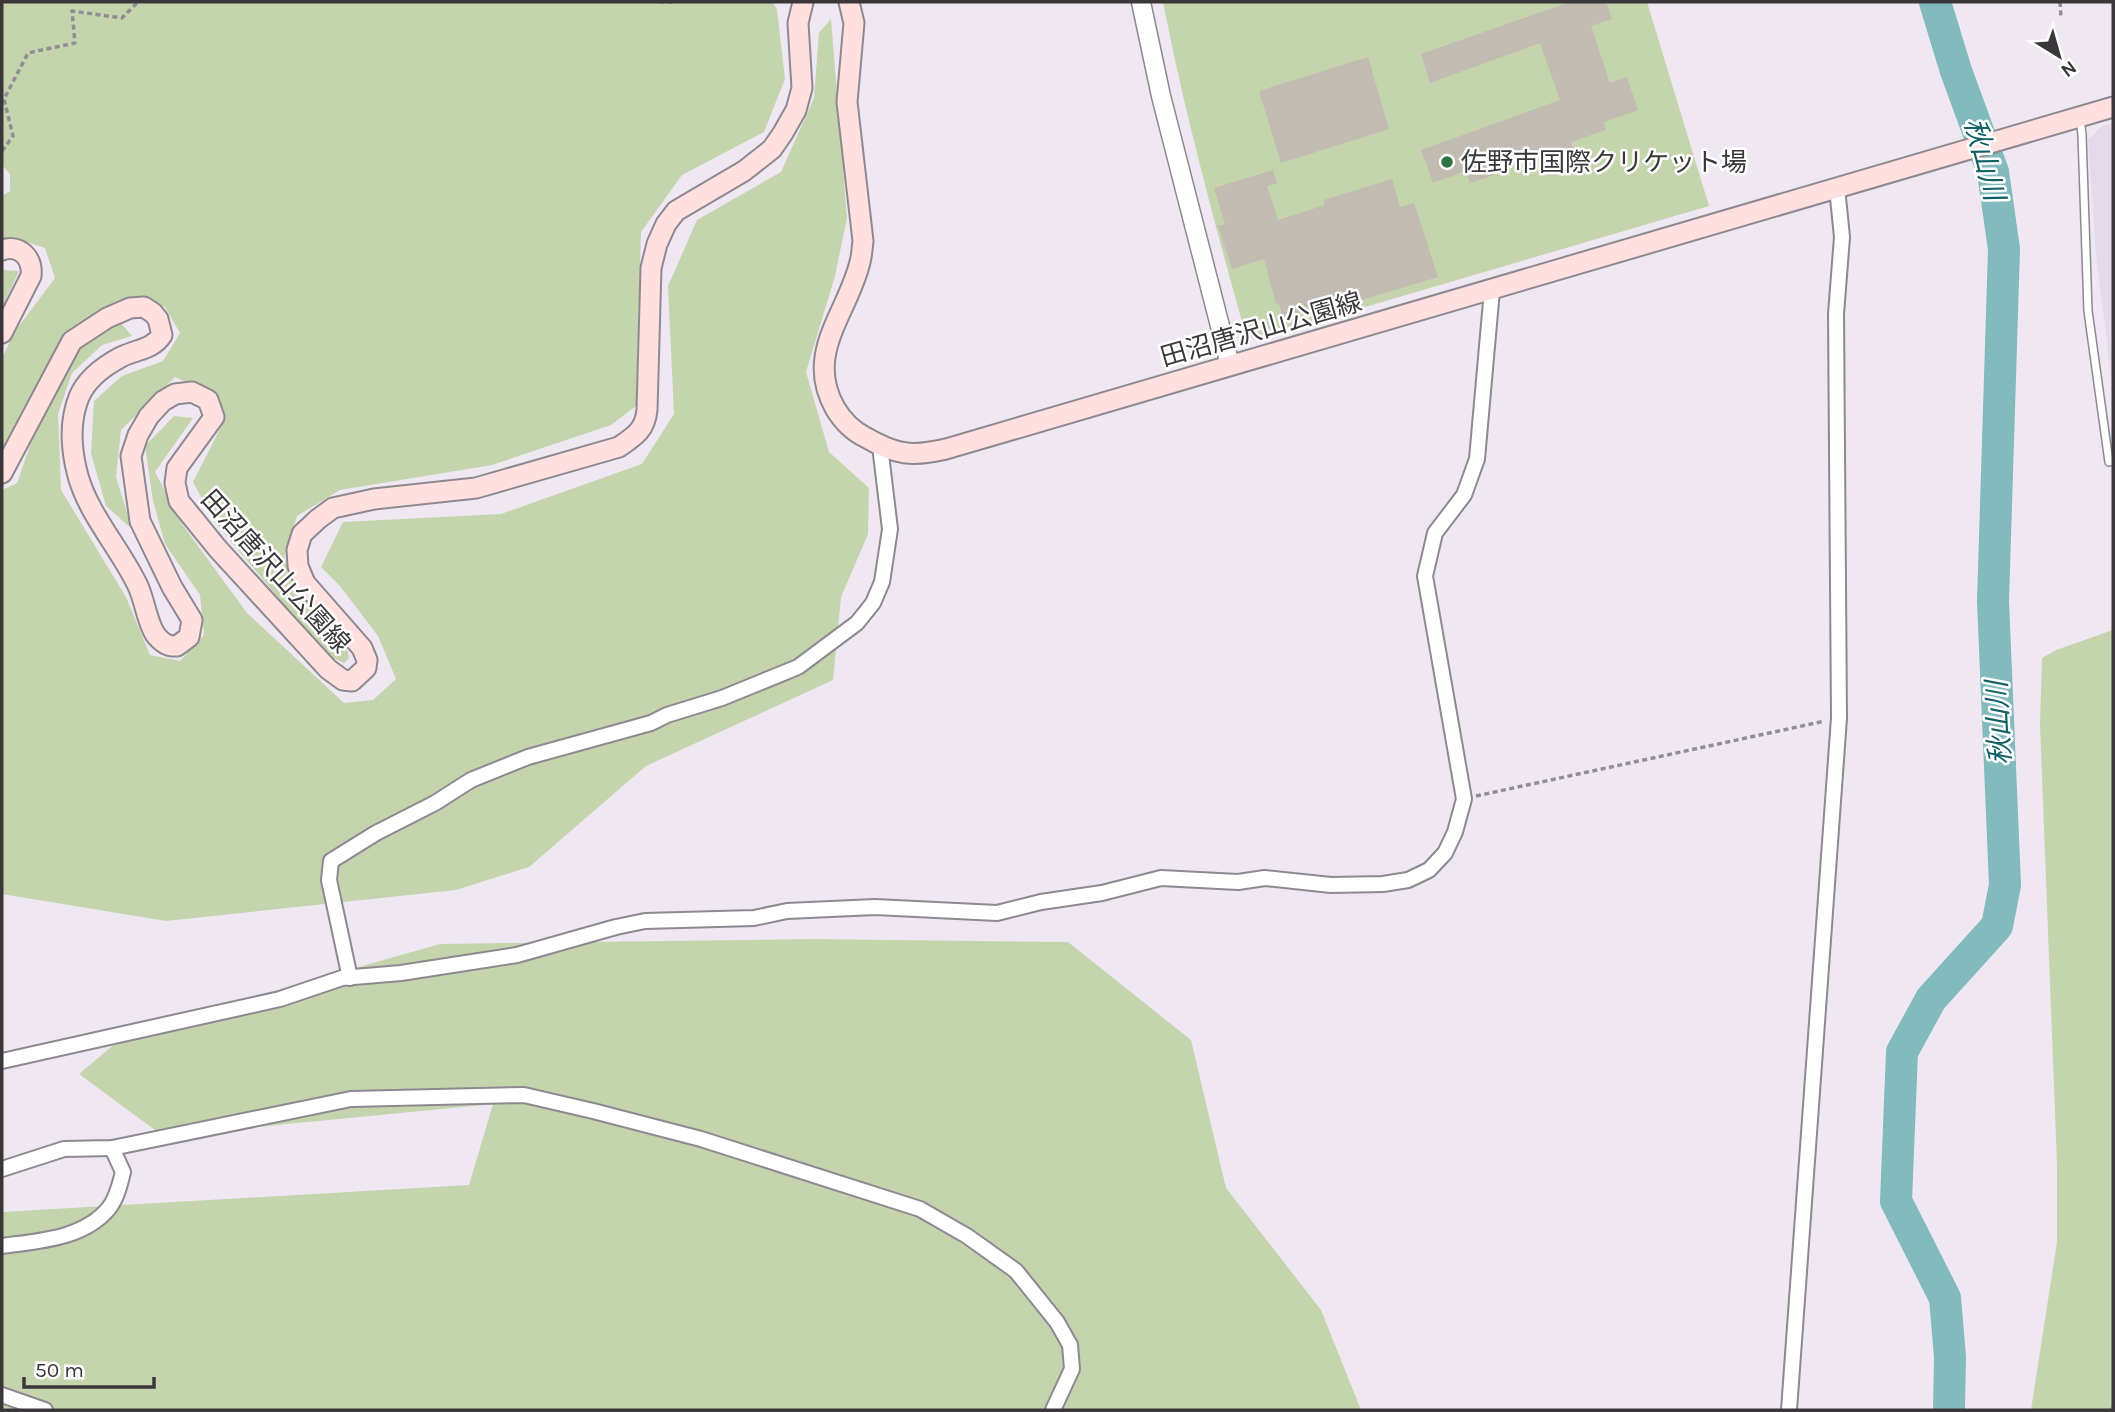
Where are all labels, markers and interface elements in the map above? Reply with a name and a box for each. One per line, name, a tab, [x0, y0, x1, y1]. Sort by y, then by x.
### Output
north arrow	[2024, 21, 2094, 91]
text: N	[2057, 56, 2081, 82]
water label: 秋山川	[1958, 114, 2012, 207]
place label: 佐野市国際クリケット場	[1461, 147, 1747, 178]
marker: 佐野市国際クリケット場	[1439, 154, 1455, 170]
street label: 田沼唐沢山公園線	[1157, 286, 1365, 373]
street label: 田沼唐沢山公園線	[195, 484, 357, 659]
water label: 秋山川	[1980, 677, 2017, 766]
scale bar	[24, 1346, 154, 1390]
text: 50 m	[35, 1358, 84, 1382]

